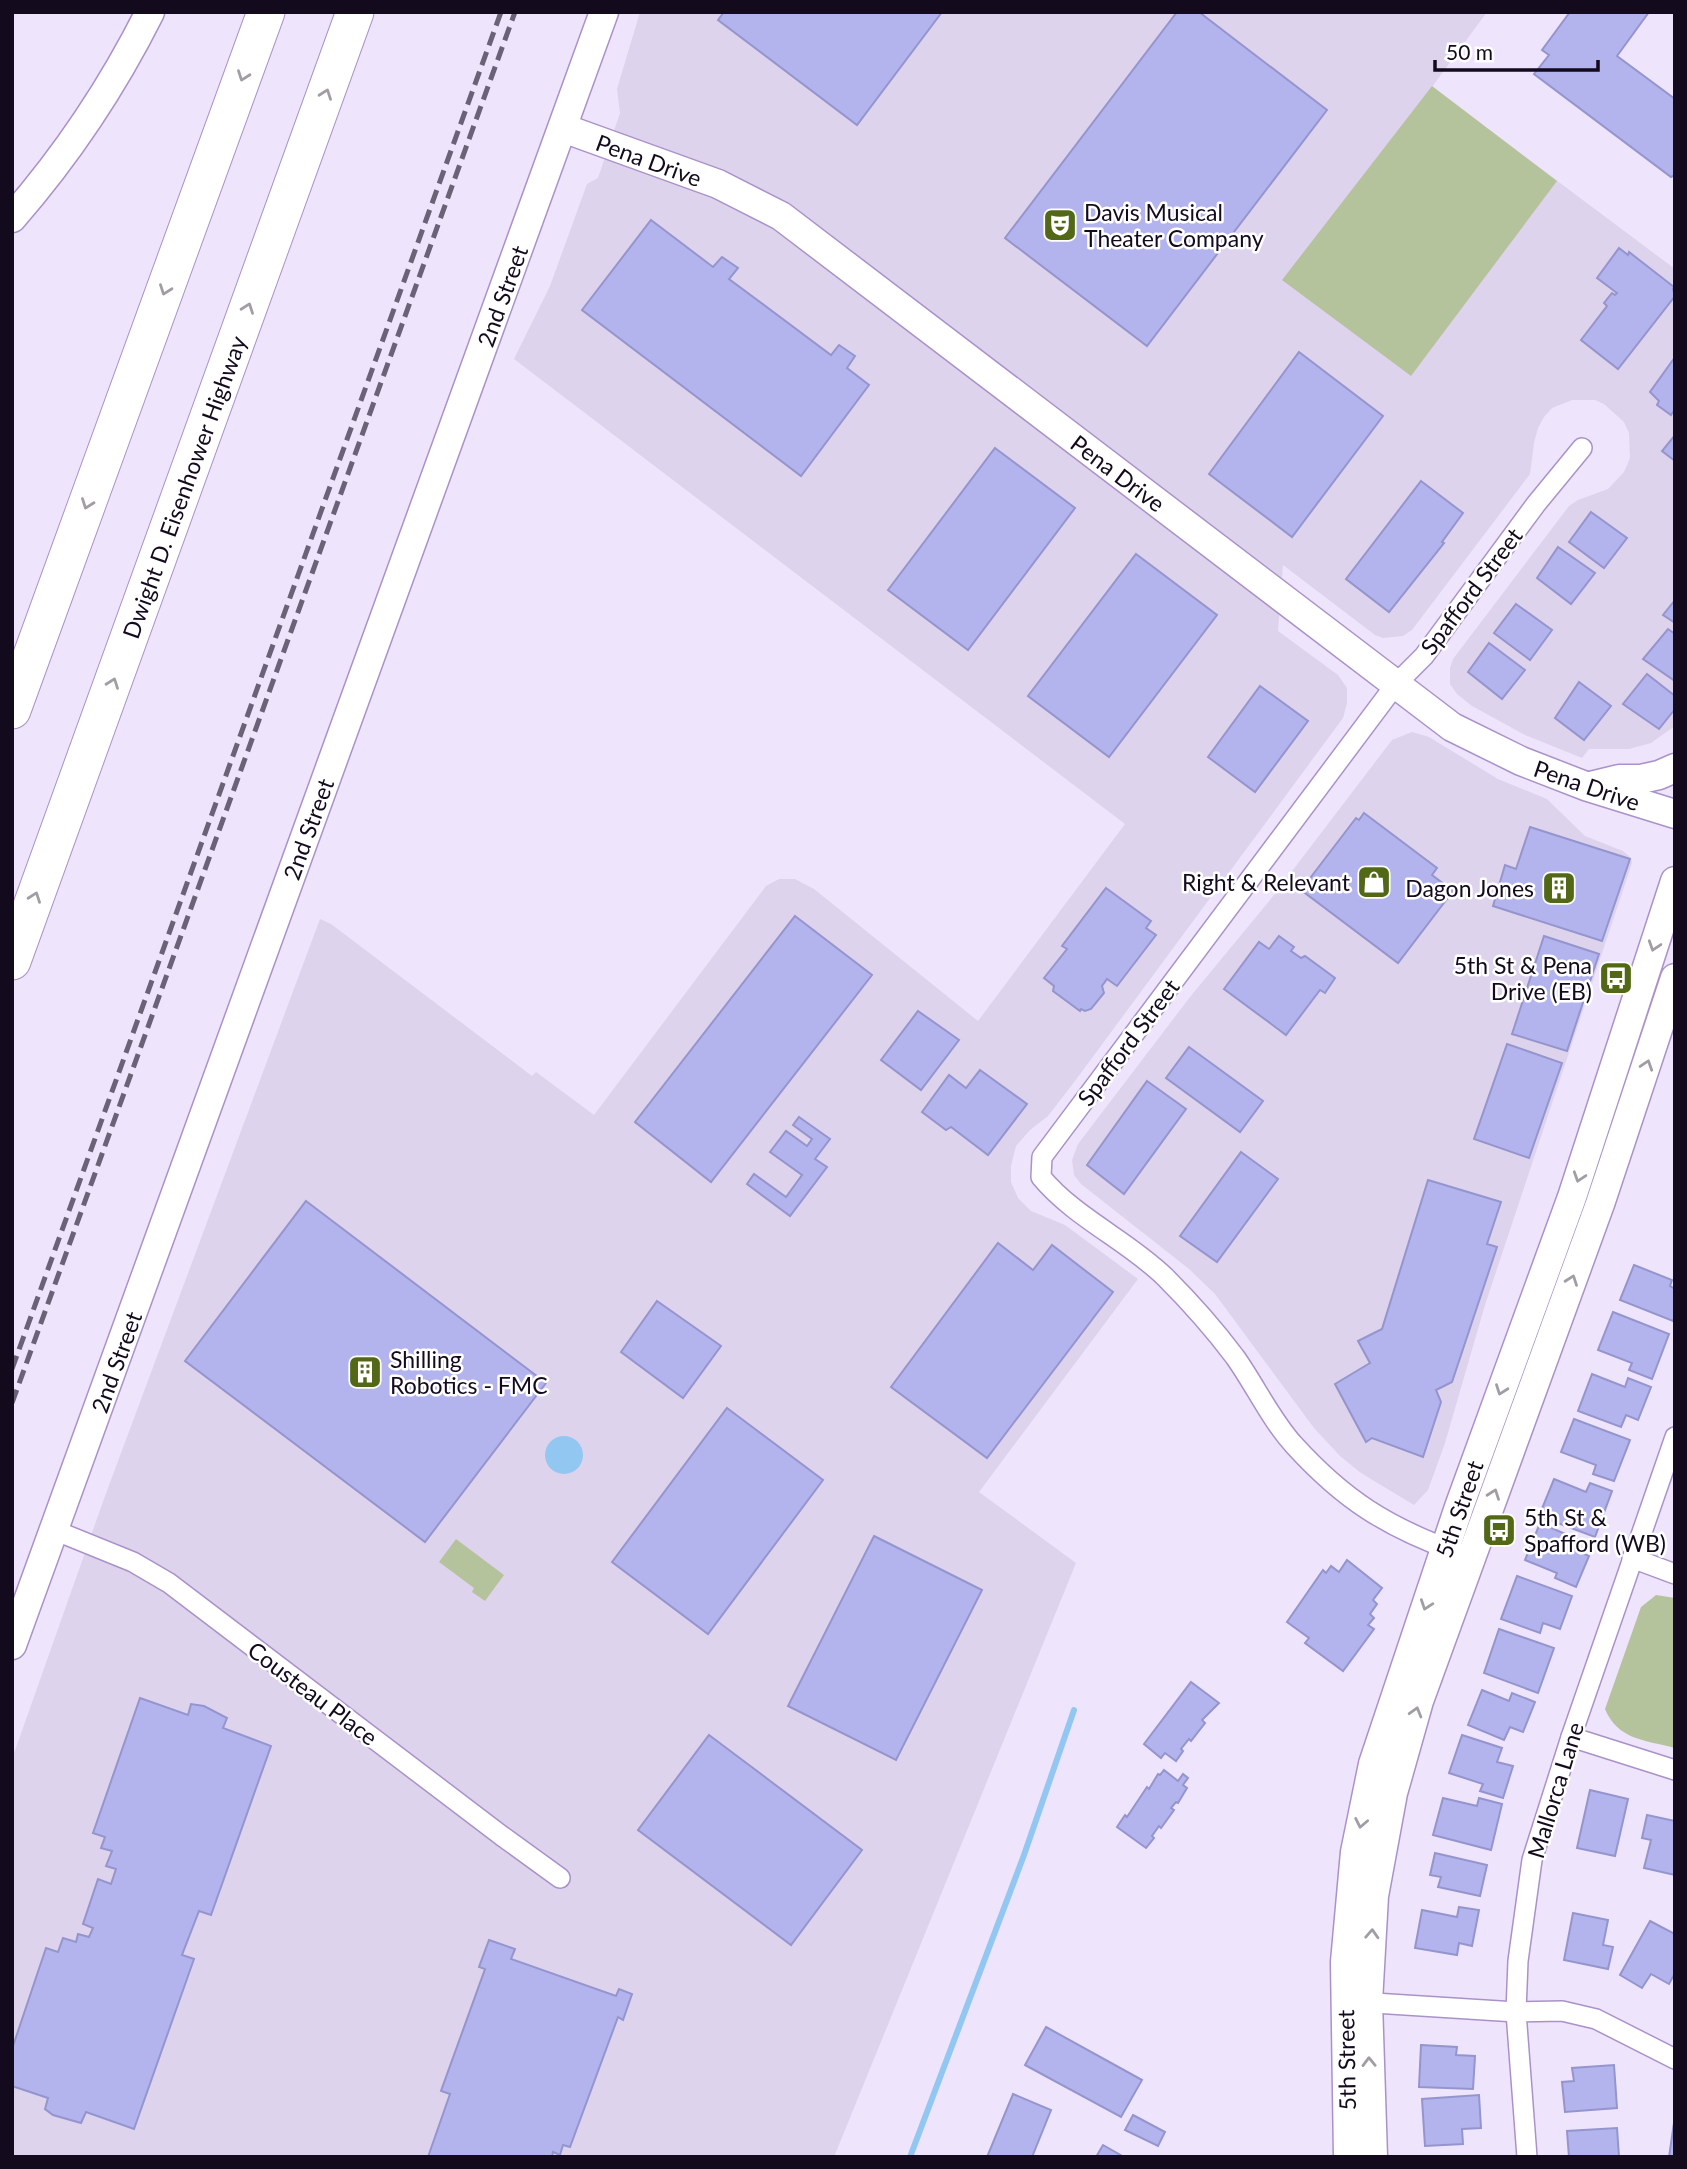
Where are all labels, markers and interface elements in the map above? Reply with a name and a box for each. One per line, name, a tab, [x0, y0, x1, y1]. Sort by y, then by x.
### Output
scale bar	[1435, 28, 1598, 72]
text: 50 m	[1446, 39, 1493, 64]
one-way arrow	[237, 70, 251, 82]
one-way arrow	[317, 89, 331, 101]
street label: Pena Drive	[592, 128, 706, 192]
place label: Davis Musical Theater Company	[1084, 198, 1264, 252]
theatre icon: Davis Musical Theater Company	[1041, 206, 1079, 244]
street label: 2nd Street	[471, 241, 533, 350]
one-way arrow	[159, 284, 173, 296]
one-way arrow	[240, 303, 254, 315]
street label: Dwight D. Eisenhower Highway	[116, 332, 252, 642]
street label: Pena Drive	[1066, 429, 1170, 517]
one-way arrow	[81, 497, 95, 509]
street label: Spafford Street	[1414, 521, 1528, 660]
one-way arrow	[105, 678, 119, 690]
street label: Pena Drive	[1530, 754, 1644, 816]
street label: 2nd Street	[277, 774, 339, 883]
shop icon: Right & Relevant	[1355, 863, 1393, 901]
place label: Right & Relevant	[1182, 868, 1351, 896]
building icon: Dagon Jones	[1540, 869, 1578, 907]
place label: Dagon Jones	[1405, 874, 1534, 902]
one-way arrow	[27, 892, 41, 904]
one-way arrow	[1647, 940, 1662, 952]
place label: 5th St & Pena Drive (EB)	[1454, 951, 1592, 1005]
bus stop icon: 5th St & Pena Drive (EB)	[1597, 959, 1635, 997]
street label: Spafford Street	[1071, 972, 1185, 1111]
one-way arrow	[1639, 1060, 1653, 1072]
one-way arrow	[1573, 1170, 1587, 1182]
one-way arrow	[1564, 1274, 1578, 1286]
street label: 2nd Street	[85, 1307, 147, 1416]
place label: Shilling Robotics - FMC	[390, 1345, 548, 1399]
building icon: Shilling Robotics - FMC	[346, 1353, 384, 1391]
one-way arrow	[1496, 1384, 1510, 1396]
street label: 5th Street	[1429, 1456, 1489, 1561]
one-way arrow	[1485, 1488, 1499, 1500]
place label: 5th St & Spafford (WB)	[1524, 1503, 1666, 1557]
bus stop icon: 5th St & Spafford (WB)	[1480, 1511, 1518, 1549]
one-way arrow	[1420, 1598, 1434, 1611]
street label: Cousteau Place	[243, 1635, 383, 1751]
one-way arrow	[1408, 1706, 1422, 1718]
street label: Mallorca Lane	[1521, 1719, 1589, 1861]
one-way arrow	[1354, 1817, 1369, 1829]
one-way arrow	[1364, 1929, 1379, 1940]
street label: 5th Street	[1331, 2009, 1361, 2111]
one-way arrow	[1362, 2056, 1377, 2067]

